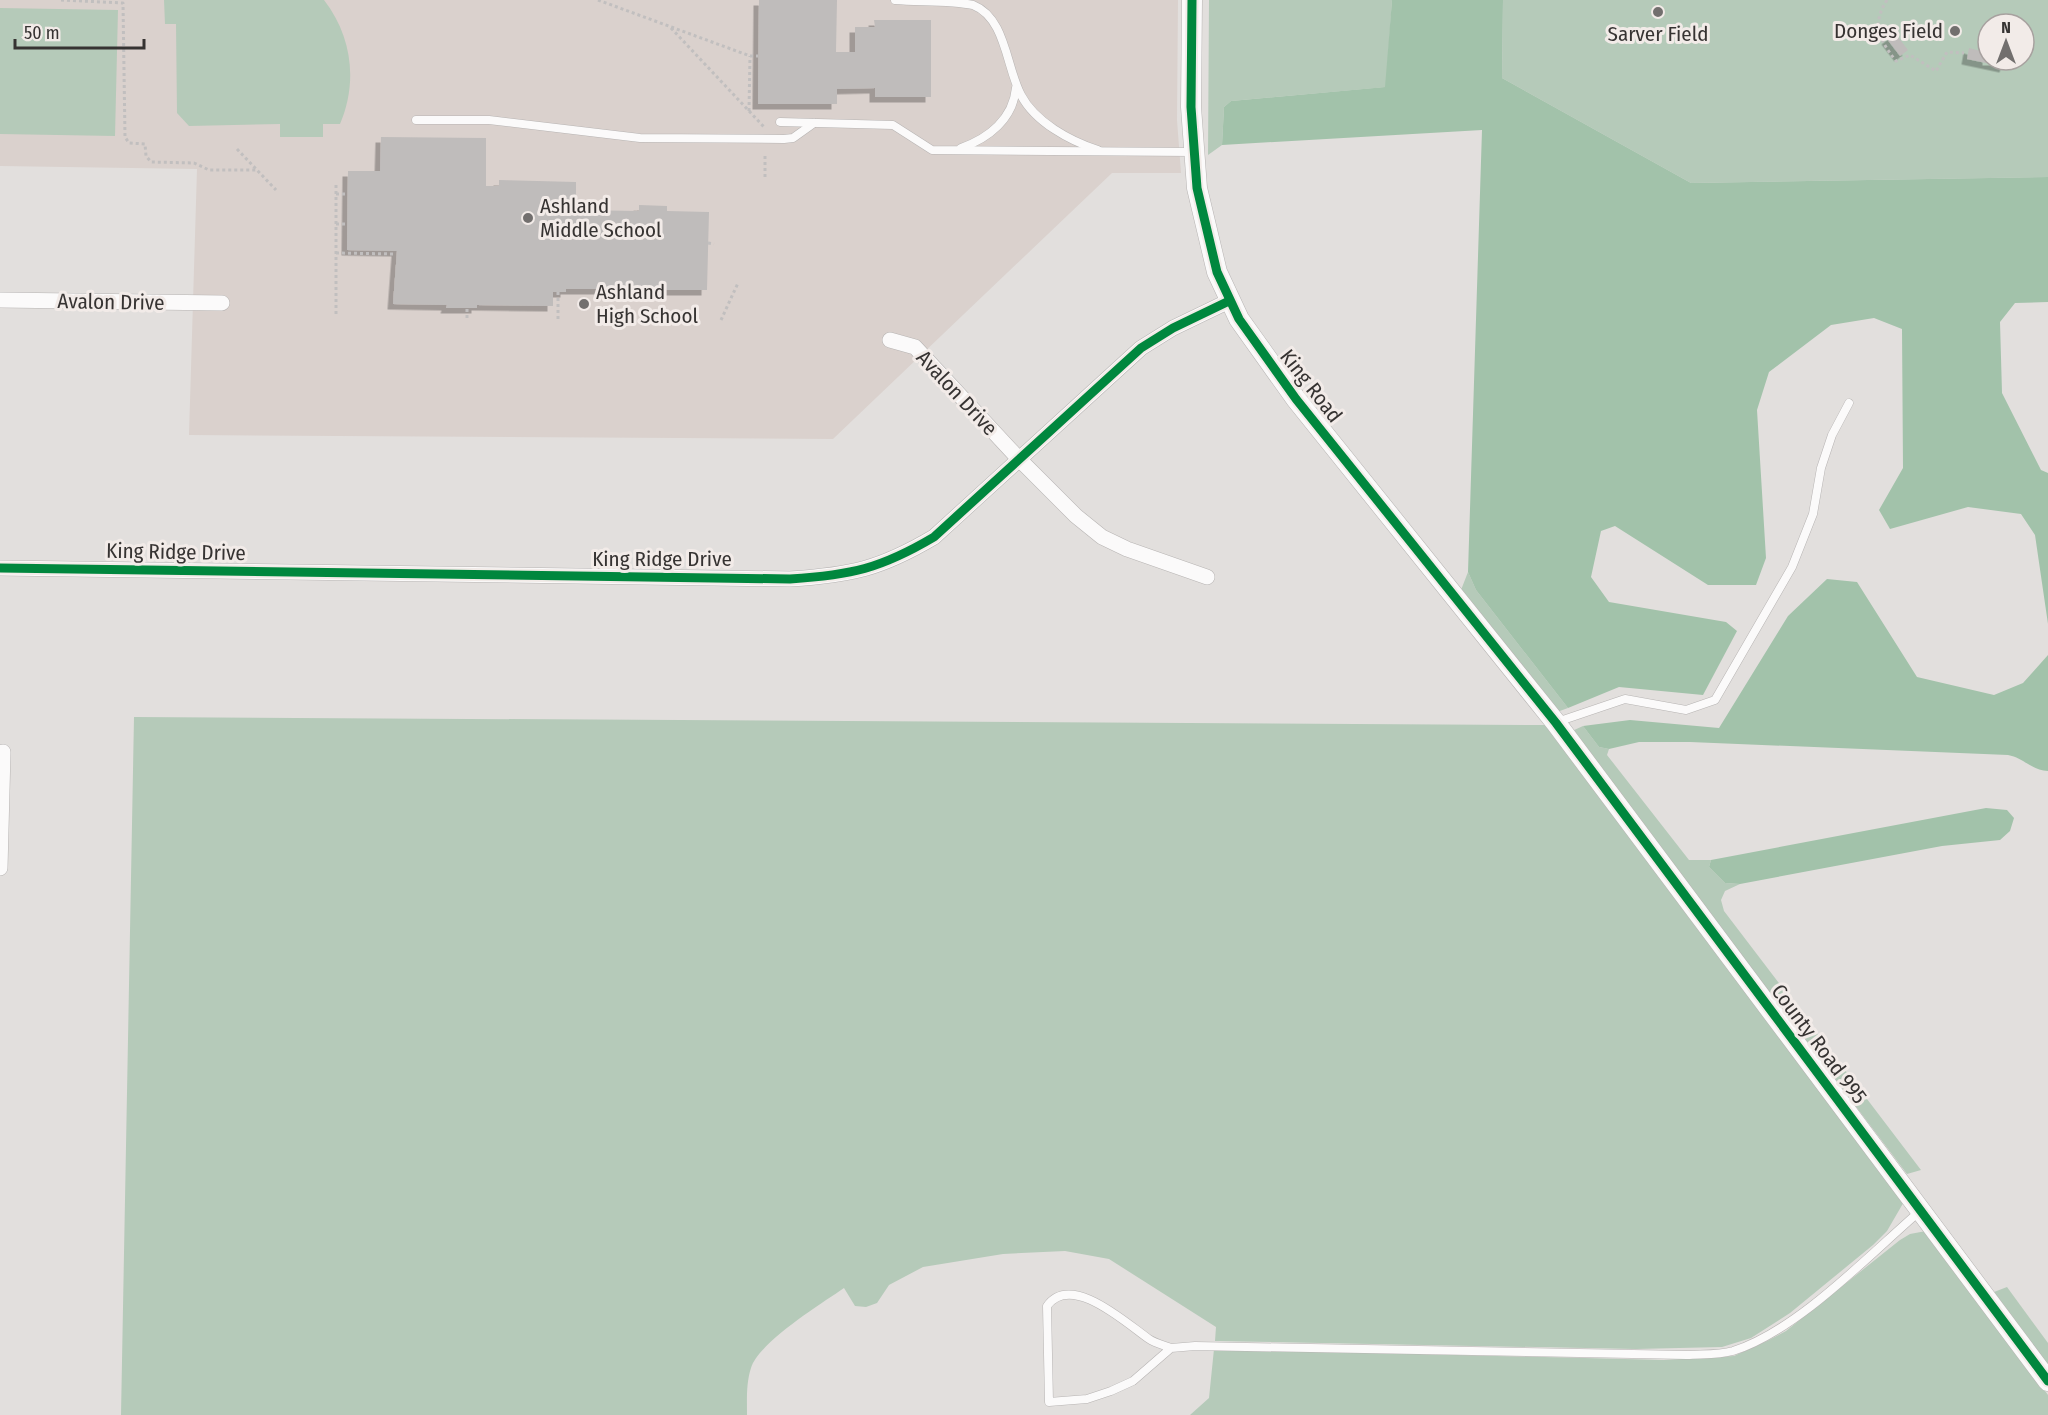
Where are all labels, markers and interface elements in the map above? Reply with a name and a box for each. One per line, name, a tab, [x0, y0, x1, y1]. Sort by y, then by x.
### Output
marker: Sarver Field	[1651, 5, 1665, 19]
scale bar	[15, 12, 144, 50]
north arrow	[1976, 12, 2036, 72]
place label: Donges Field	[1834, 18, 1943, 44]
text: N	[2001, 18, 2011, 37]
place label: Sarver Field	[1608, 21, 1708, 47]
text: 50 m	[24, 22, 60, 44]
marker: Donges Field	[1948, 24, 1962, 38]
place label: Ashland Middle School	[540, 193, 662, 243]
marker: Ashland Middle School	[521, 211, 535, 225]
place label: Ashland High School	[596, 279, 698, 329]
street label: Avalon Drive	[57, 288, 165, 316]
marker: Ashland High School	[577, 297, 591, 311]
street label: King Road	[1274, 344, 1348, 428]
street label: Avalon Drive	[911, 345, 1003, 441]
street label: King Ridge Drive	[106, 538, 246, 566]
street label: King Ridge Drive	[592, 546, 732, 572]
street label: County Road 995	[1766, 979, 1872, 1109]

